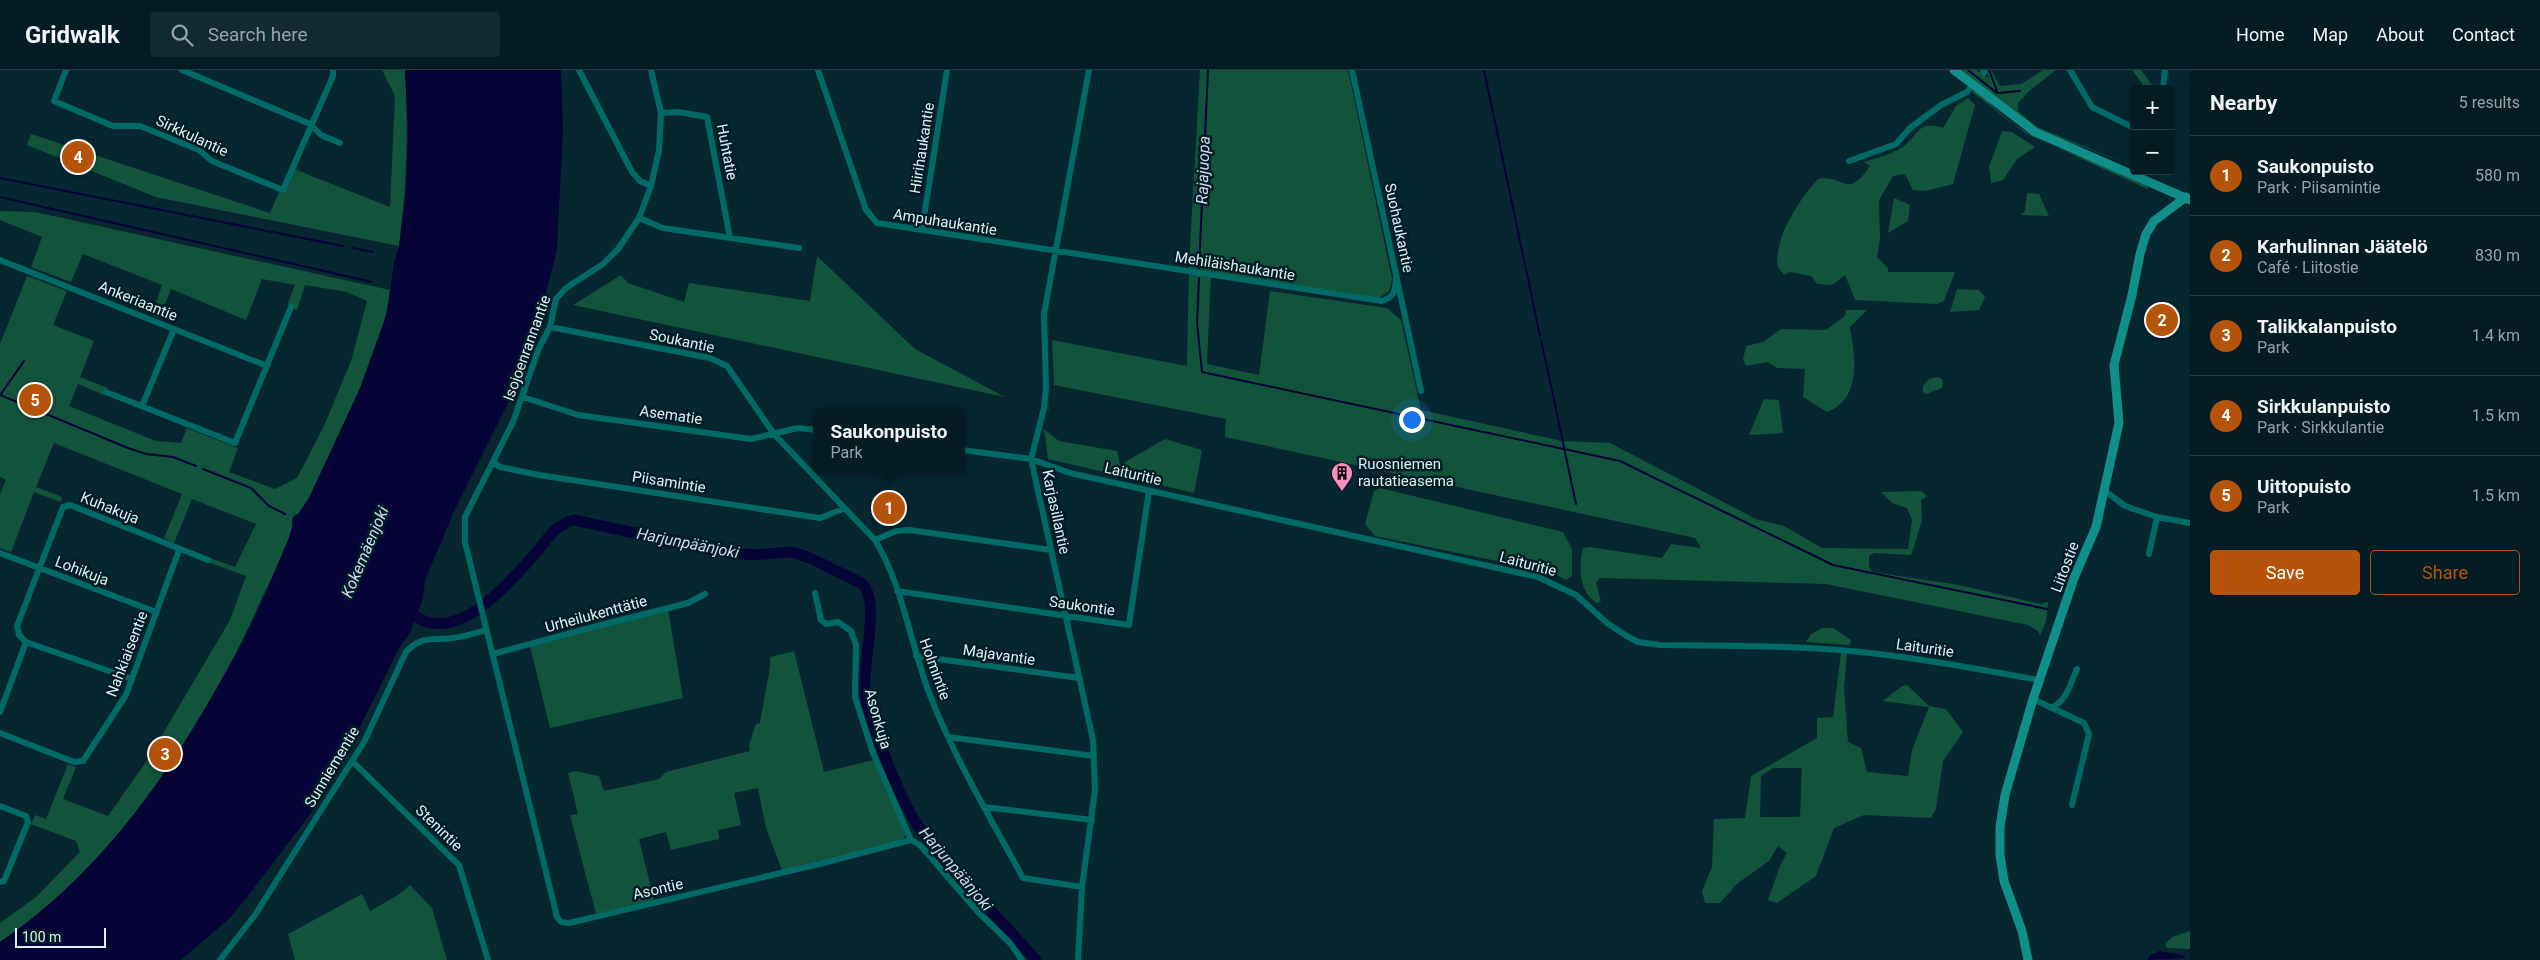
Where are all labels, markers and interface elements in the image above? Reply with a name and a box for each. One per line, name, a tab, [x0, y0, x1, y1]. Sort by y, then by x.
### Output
search box	[150, 12, 500, 57]
text: Gridwalk	[25, 21, 120, 49]
icon: search	[168, 21, 196, 49]
text: Search here	[208, 23, 308, 46]
text: Home	[2236, 24, 2285, 45]
text: Map	[2313, 24, 2348, 45]
text: About	[2376, 24, 2424, 45]
text: Contact	[2452, 24, 2515, 45]
map controls	[2130, 85, 2175, 175]
button: +	[2130, 85, 2175, 130]
text: Nearby	[2210, 91, 2277, 115]
text: 5 results	[2459, 93, 2520, 112]
street label: Hiirihaukantie	[906, 101, 938, 195]
street label: Sirkkulantie	[153, 111, 231, 161]
street label: Huhtatie	[713, 122, 741, 182]
button: −	[2130, 130, 2175, 175]
water label: Rajajuopa	[1192, 135, 1214, 205]
pin: 4	[62, 138, 94, 176]
text: Saukonpuisto	[2257, 155, 2374, 178]
text: 1	[2221, 166, 2231, 185]
text: 580 m	[2475, 166, 2520, 185]
text: Park · Piisamintie	[2257, 178, 2381, 197]
street label: Suohaukantie	[1381, 182, 1417, 274]
street label: Ampuhaukantie	[892, 205, 998, 239]
text: Karhulinnan Jäätelö	[2257, 235, 2428, 258]
text: 2	[2221, 246, 2231, 265]
text: 830 m	[2475, 246, 2520, 265]
street label: Mehiläishaukantie	[1174, 248, 1296, 284]
text: Café · Liitostie	[2257, 258, 2359, 277]
street label: Ankeriaantie	[96, 277, 180, 325]
street label: Isojoenrannantie	[500, 293, 554, 403]
pin: 2	[2146, 301, 2178, 339]
text: Talikkalanpuisto	[2257, 315, 2397, 338]
street label: Soukantie	[648, 325, 716, 357]
text: 3	[2221, 326, 2231, 345]
text: 1.4 km	[2472, 326, 2520, 345]
text: Park	[2257, 338, 2289, 357]
pin: 5	[19, 381, 51, 419]
text: Sirkkulanpuisto	[2257, 395, 2391, 418]
street label: Asematie	[638, 402, 704, 428]
text: 4	[2221, 406, 2231, 425]
text: 1.5 km	[2472, 406, 2520, 425]
your location	[1399, 407, 1425, 433]
popup	[813, 408, 965, 473]
text: Park · Sirkkulantie	[2257, 418, 2384, 437]
text: Saukonpuisto	[830, 420, 948, 443]
text: Park	[830, 443, 863, 462]
place label: Ruosniemen rautatieasema	[1358, 455, 1454, 490]
street label: Laituritie	[1103, 459, 1163, 489]
building icon: Ruosniemen rautatieasema	[1330, 461, 1354, 492]
street label: Piisamintie	[631, 467, 707, 497]
street label: Karjasillantie	[1038, 468, 1074, 556]
text: Uittopuisto	[2257, 475, 2351, 498]
text: 5	[2221, 486, 2231, 505]
text: 1.5 km	[2472, 486, 2520, 505]
street label: Kuhakuja	[78, 488, 142, 528]
pin: 1	[873, 489, 905, 527]
text: Park	[2257, 498, 2289, 517]
water label: Kokemäenjoki	[337, 503, 393, 601]
water label: Harjunpäänjoki	[635, 524, 741, 562]
street label: Liitostie	[2047, 539, 2083, 595]
street label: Laituritie	[1498, 548, 1559, 580]
button: Save	[2210, 550, 2360, 595]
button: Share	[2370, 550, 2520, 595]
street label: Lohikuja	[53, 553, 111, 589]
street label: Urheilukenttätie	[543, 592, 649, 636]
street label: Saukontie	[1048, 592, 1116, 620]
street label: Nahkiaisentie	[102, 608, 152, 700]
street label: Laituritie	[1895, 635, 1955, 661]
street label: Holmintie	[916, 636, 955, 702]
street label: Majavantie	[962, 641, 1036, 669]
street label: Asonkuja	[861, 687, 895, 751]
street label: Sunniementie	[301, 723, 363, 811]
pin: 3	[149, 735, 181, 773]
street label: Stenintie	[412, 801, 466, 855]
water label: Harjunpäänjoki	[915, 823, 997, 915]
street label: Asontie	[631, 874, 685, 903]
scale bar	[15, 925, 106, 948]
text: 100 m	[22, 929, 61, 945]

